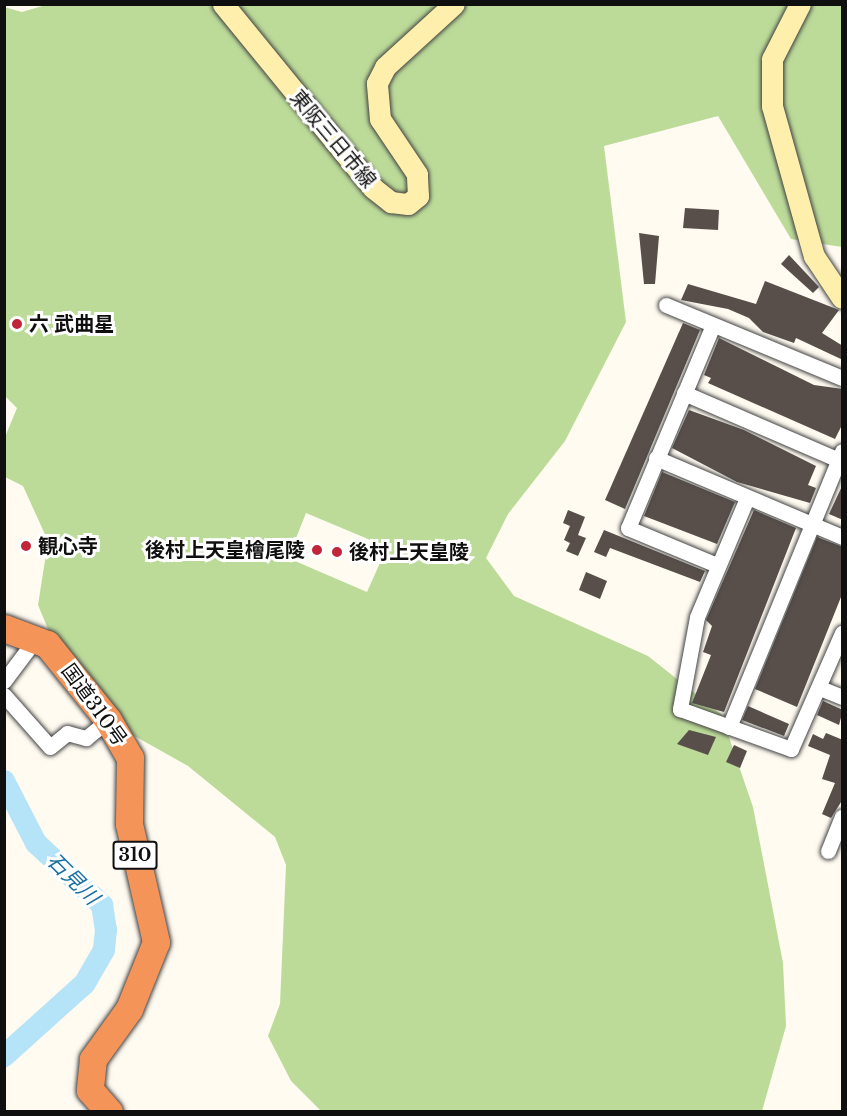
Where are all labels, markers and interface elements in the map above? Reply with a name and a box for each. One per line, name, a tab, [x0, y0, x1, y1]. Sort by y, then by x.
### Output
street label: 東阪三日市線	[285, 85, 381, 193]
place label: 六 武曲星	[29, 312, 114, 336]
marker: 六 武曲星	[10, 317, 24, 331]
place label: 観心寺	[38, 534, 98, 558]
place label: 後村上天皇檜尾陵	[145, 538, 305, 562]
marker: 観心寺	[19, 539, 33, 553]
place label: 後村上天皇陵	[349, 540, 469, 564]
marker: 後村上天皇檜尾陵	[310, 543, 324, 557]
marker: 後村上天皇陵	[330, 545, 344, 559]
street label: 国道310号	[56, 659, 132, 751]
road number: 310	[112, 840, 158, 870]
water label: 石見川	[42, 848, 104, 910]

